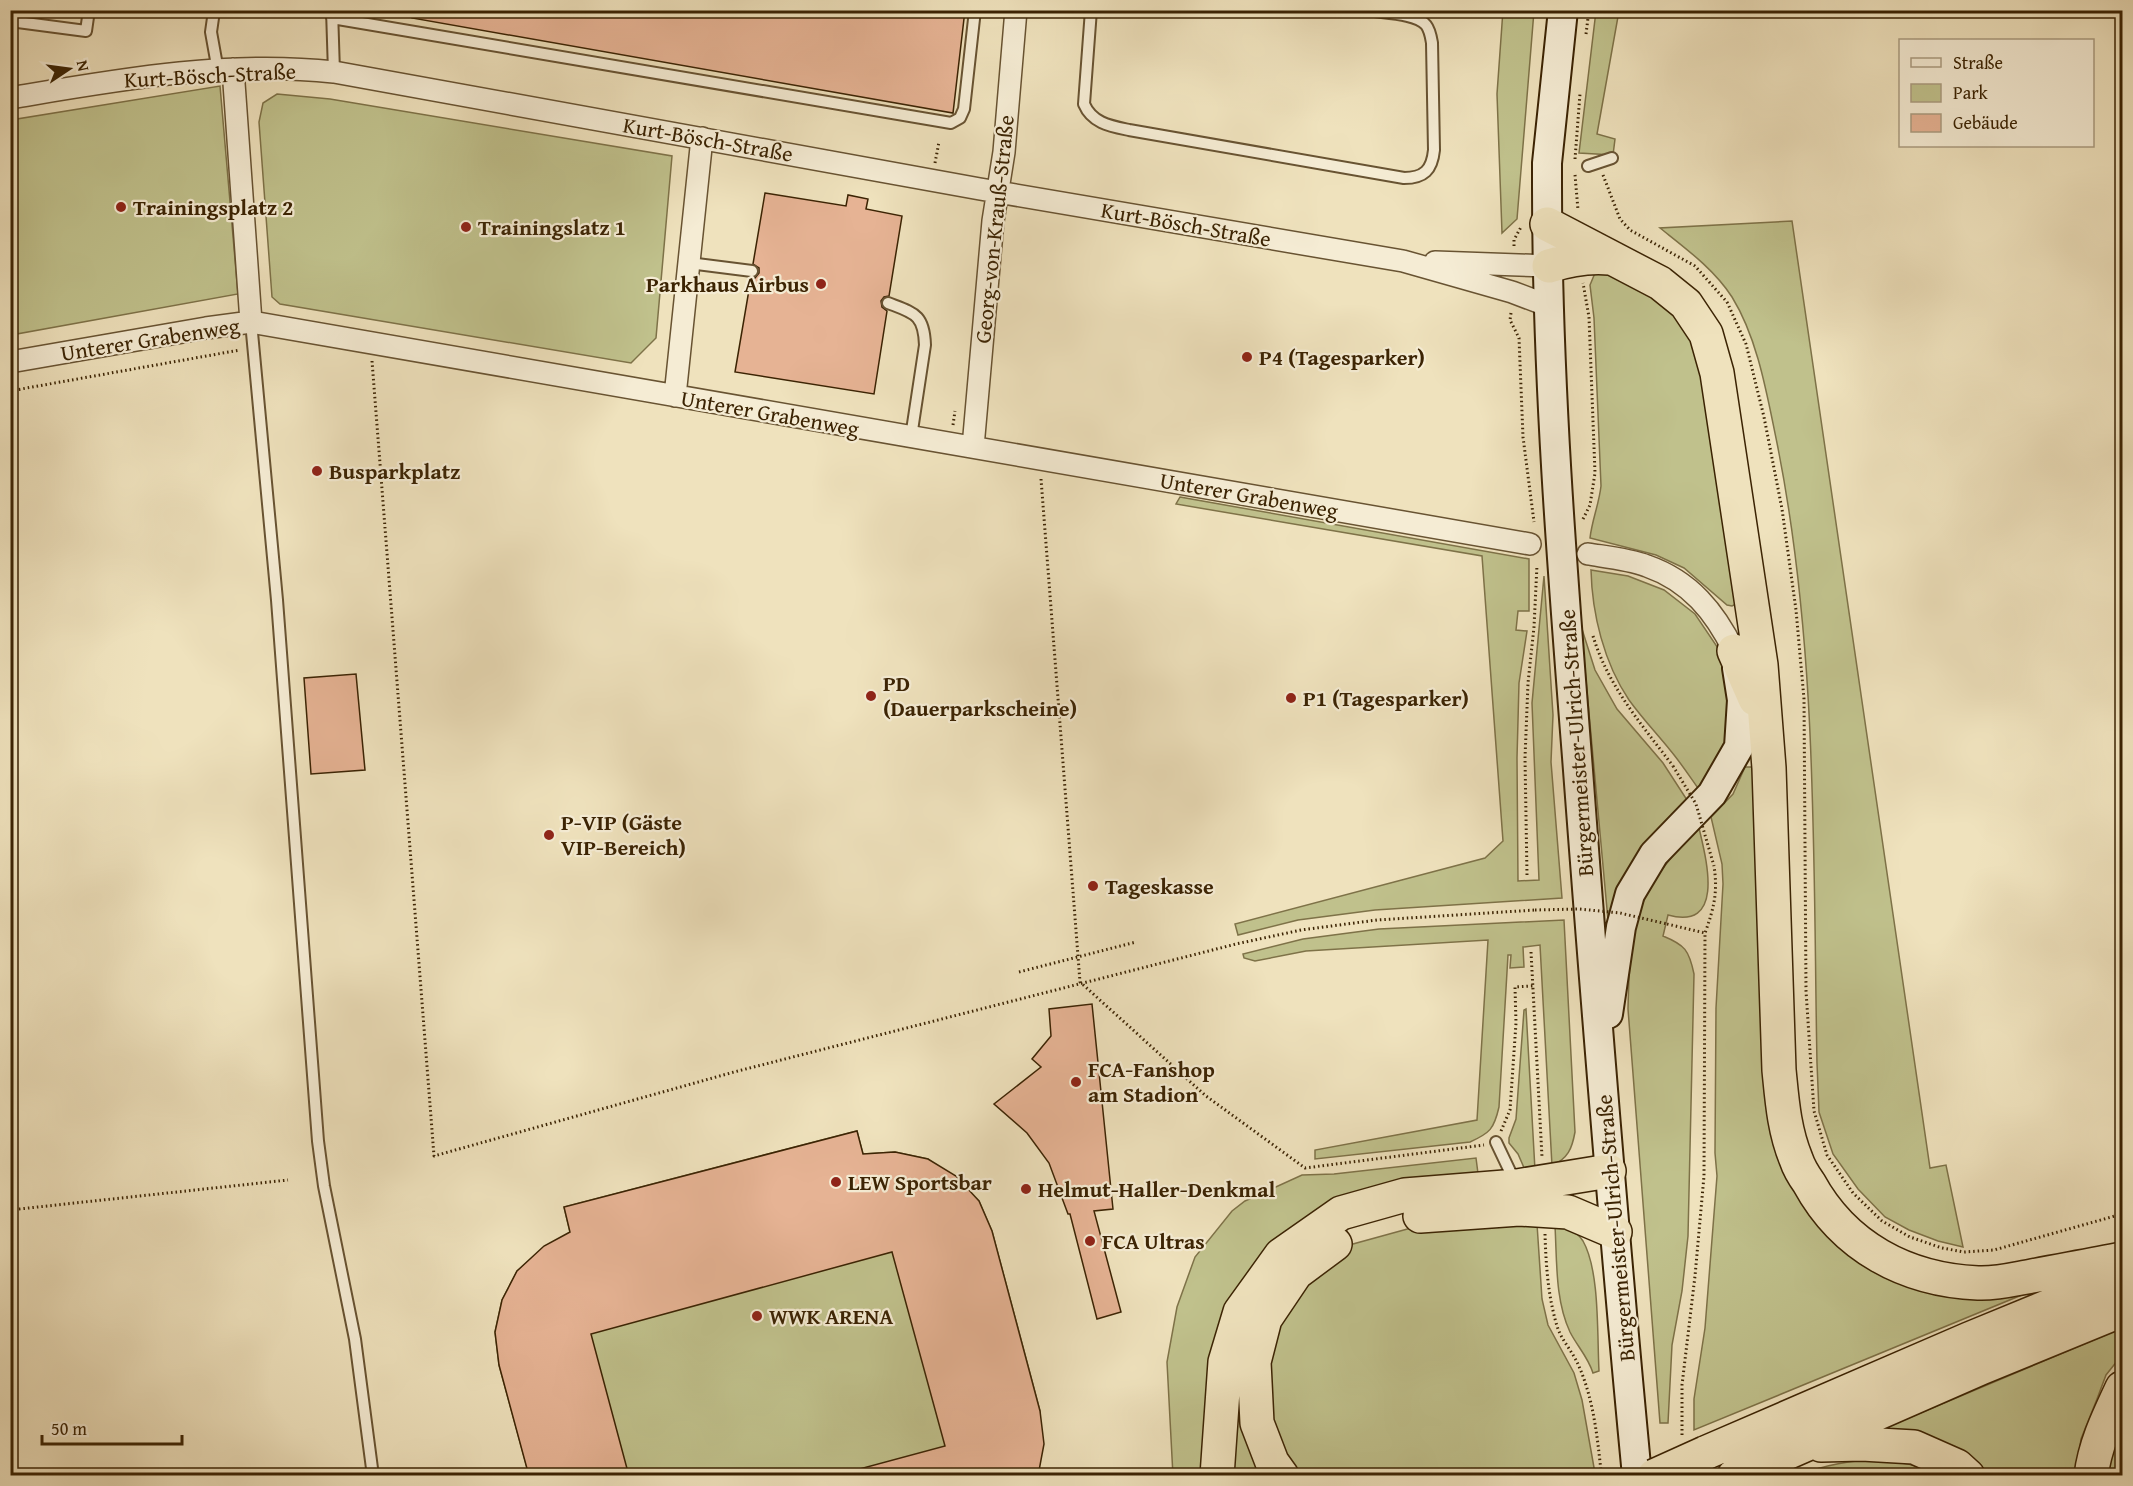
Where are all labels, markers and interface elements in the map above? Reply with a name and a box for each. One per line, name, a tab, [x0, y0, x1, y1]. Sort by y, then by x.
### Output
north arrow	[39, 39, 99, 99]
legend	[1899, 39, 2094, 147]
text: Straße	[1953, 49, 2003, 76]
street label: Kurt-Bösch-Straße	[123, 55, 297, 95]
text: N	[71, 58, 97, 74]
text: Park	[1953, 79, 1989, 106]
street label: Kurt-Bösch-Straße	[621, 108, 795, 170]
text: Gebäude	[1953, 109, 2018, 136]
street label: Georg-von-Krauß-Straße	[966, 113, 1022, 345]
place label: Trainingsplatz 2	[133, 191, 294, 223]
street label: Kurt-Bösch-Straße	[1099, 193, 1273, 255]
marker: Trainingsplatz 2	[114, 200, 128, 214]
place label: Trainingslatz 1	[478, 211, 626, 243]
marker: Trainingslatz 1	[459, 220, 473, 234]
place label: Parkhaus Airbus	[646, 268, 809, 300]
marker: Parkhaus Airbus	[814, 277, 828, 291]
street label: Unterer Grabenweg	[58, 309, 242, 369]
place label: P4 (Tagesparker)	[1259, 341, 1425, 373]
marker: P4 (Tagesparker)	[1240, 350, 1254, 364]
street label: Unterer Grabenweg	[678, 382, 862, 444]
place label: Busparkplatz	[329, 455, 461, 487]
marker: Busparkplatz	[310, 464, 324, 478]
street label: Unterer Grabenweg	[1157, 464, 1341, 526]
street label: Bürgermeister-Ulrich-Straße	[1551, 608, 1601, 878]
place label: PD (Dauerparkscheine)	[883, 667, 1077, 724]
place label: P1 (Tagesparker)	[1303, 682, 1469, 714]
marker: PD (Dauerparkscheine)	[864, 689, 878, 703]
marker: P1 (Tagesparker)	[1284, 691, 1298, 705]
place label: P-VIP (Gäste VIP-Bereich)	[561, 806, 686, 863]
marker: P-VIP (Gäste VIP-Bereich)	[542, 828, 556, 842]
place label: Tageskasse	[1105, 870, 1214, 902]
marker: Tageskasse	[1086, 879, 1100, 893]
place label: FCA-Fanshop am Stadion	[1088, 1053, 1215, 1110]
marker: FCA-Fanshop am Stadion	[1069, 1075, 1083, 1089]
street label: Bürgermeister-Ulrich-Straße	[1587, 1093, 1643, 1363]
place label: LEW Sportsbar	[848, 1166, 992, 1198]
place label: Helmut-Haller-Denkmal	[1038, 1173, 1275, 1205]
marker: LEW Sportsbar	[829, 1175, 843, 1189]
marker: Helmut-Haller-Denkmal	[1019, 1182, 1033, 1196]
place label: FCA Ultras	[1102, 1225, 1205, 1257]
marker: FCA Ultras	[1083, 1234, 1097, 1248]
place label: WWK ARENA	[769, 1300, 893, 1332]
marker: WWK ARENA	[750, 1309, 764, 1323]
scale bar	[42, 1408, 182, 1446]
text: 50 m	[51, 1415, 87, 1442]

